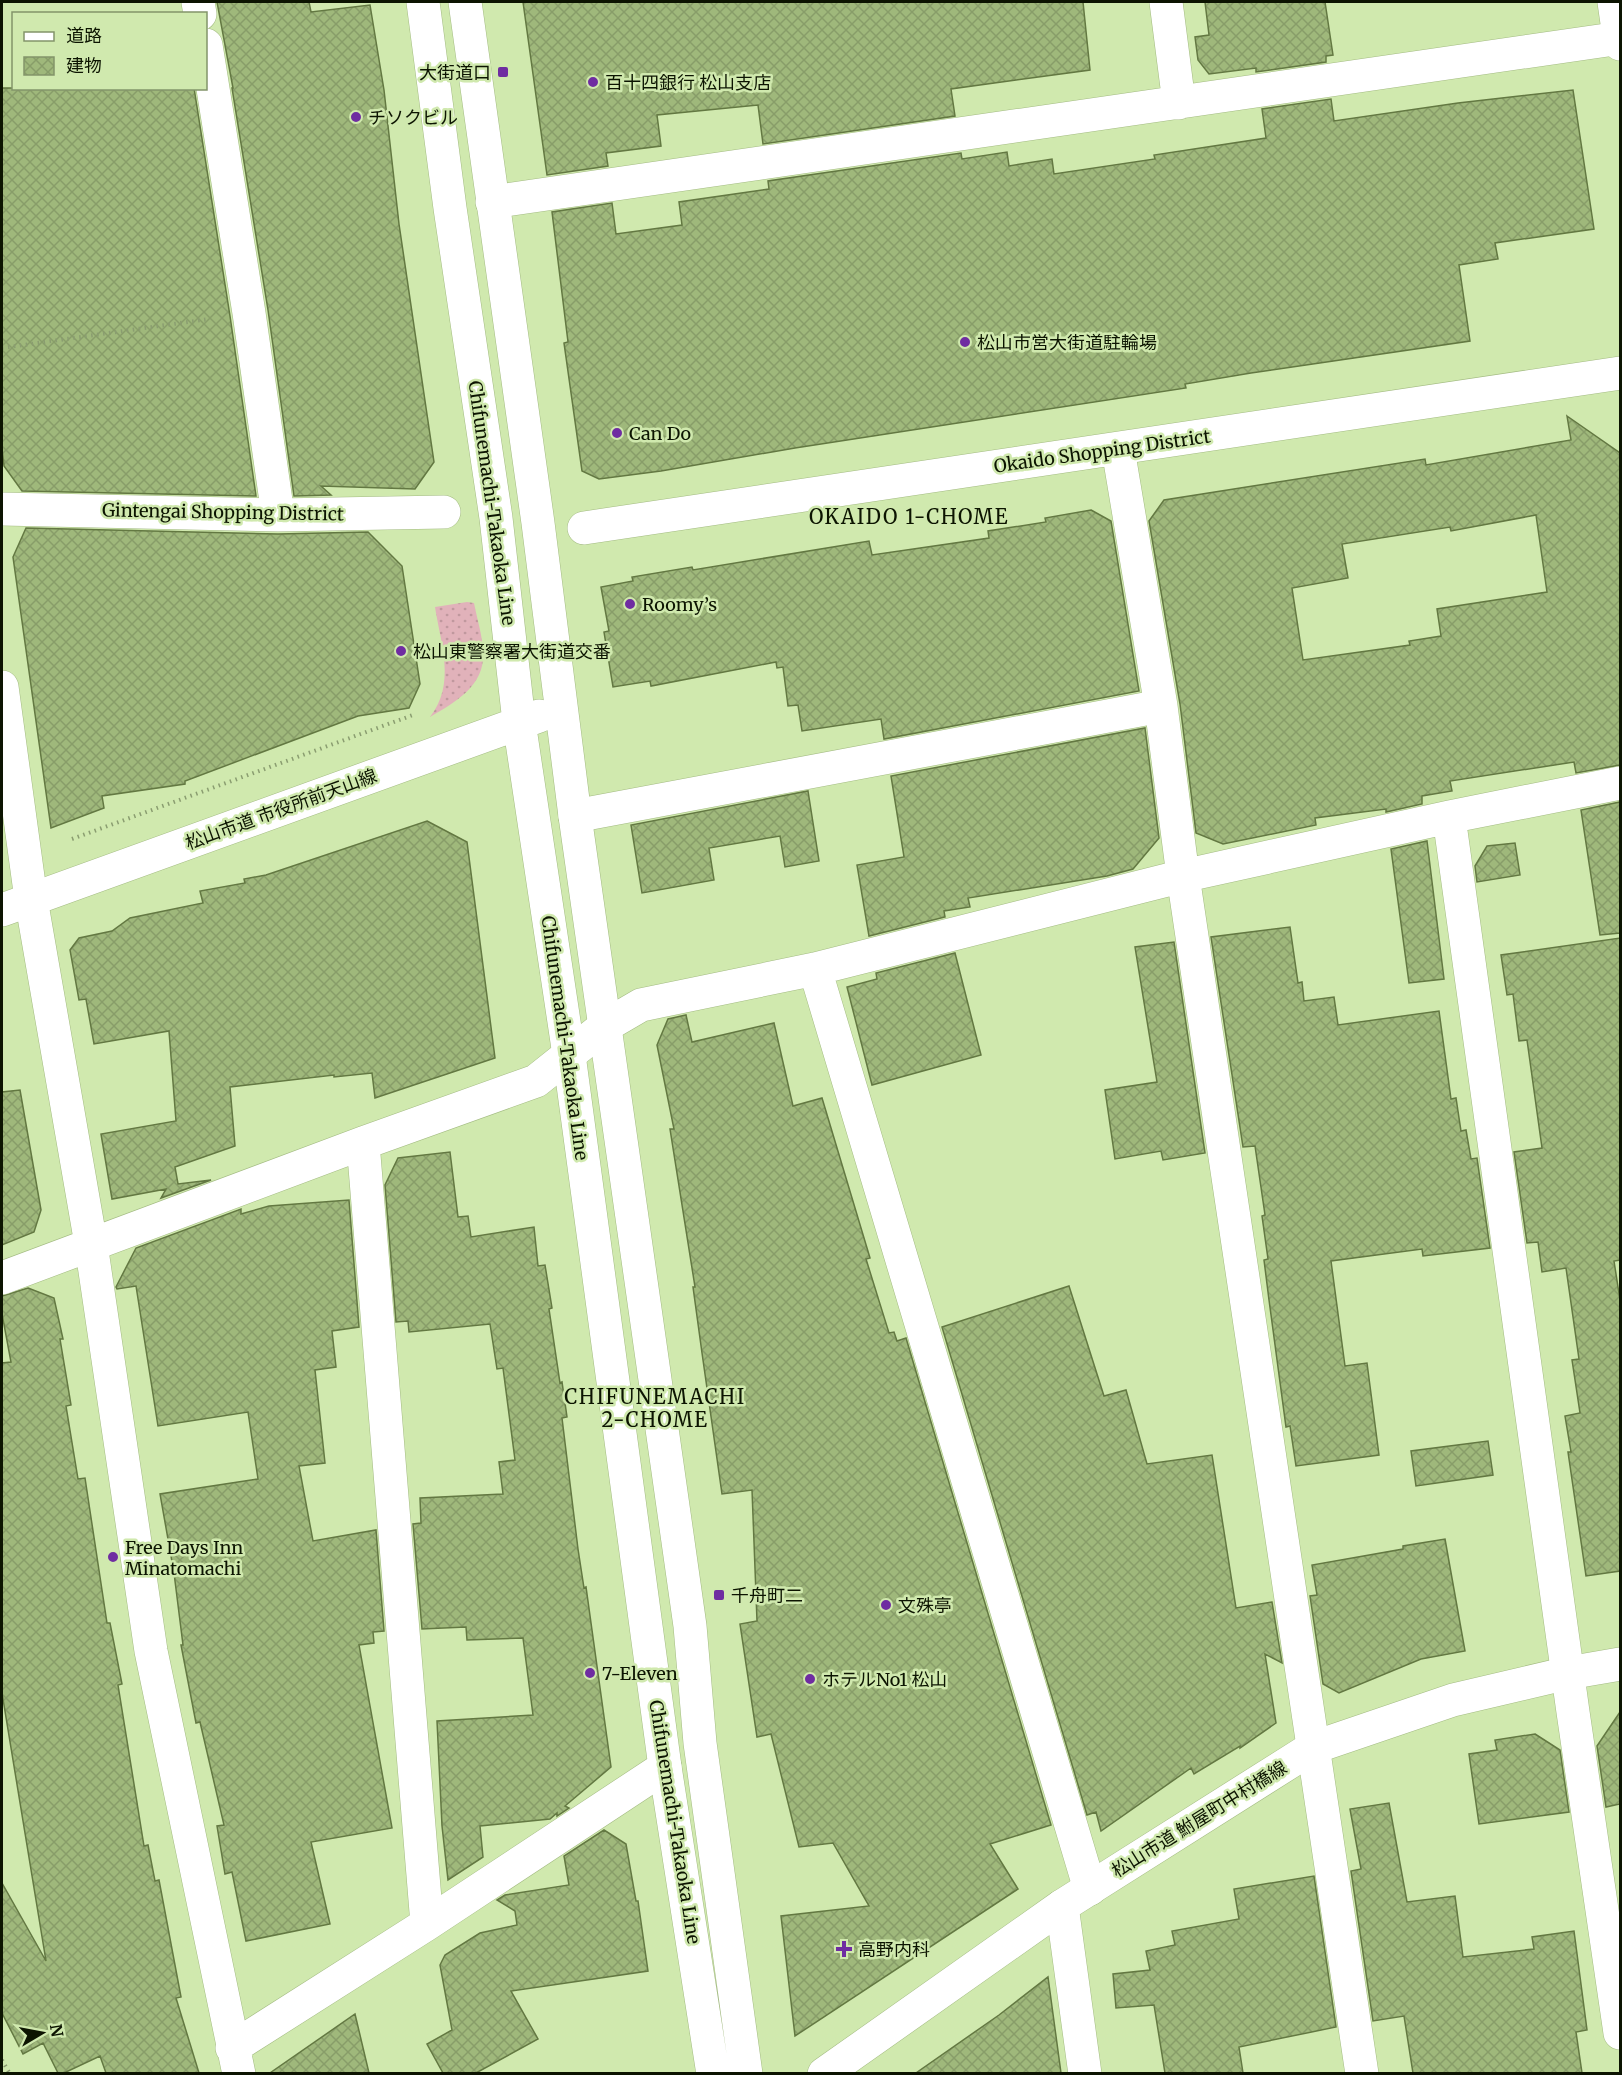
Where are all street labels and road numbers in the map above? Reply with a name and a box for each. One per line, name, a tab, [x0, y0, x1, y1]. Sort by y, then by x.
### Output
street label: Chifunemachi-Takaoka Line	[463, 379, 521, 627]
street label: Okaido Shopping District	[992, 424, 1212, 478]
street label: Gintengai Shopping District	[102, 498, 344, 526]
street label: 松山市道 市役所前天山線	[182, 764, 380, 854]
street label: Chifunemachi-Takaoka Line	[536, 914, 594, 1162]
street label: Chifunemachi-Takaoka Line	[644, 1698, 706, 1946]
street label: 松山市道 鮒屋町中村橋線	[1107, 1756, 1291, 1882]

